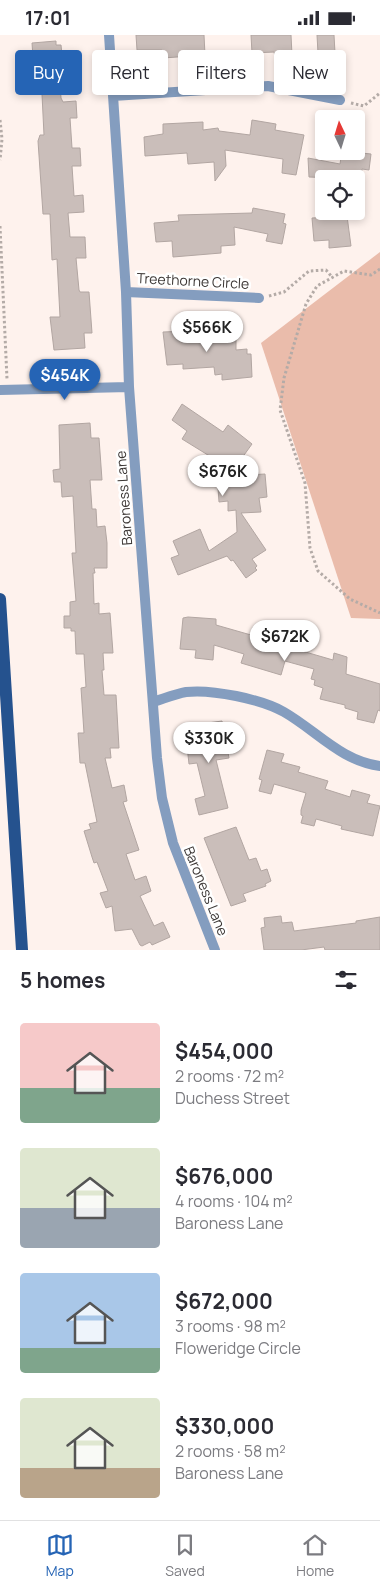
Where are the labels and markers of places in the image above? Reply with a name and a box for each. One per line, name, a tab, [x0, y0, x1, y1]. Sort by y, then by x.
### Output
pin: $566K	[172, 311, 242, 353]
pin: $454K	[30, 359, 100, 401]
pin: $676K	[188, 455, 258, 497]
pin: $672K	[250, 619, 320, 662]
pin: $330K	[174, 721, 244, 764]

